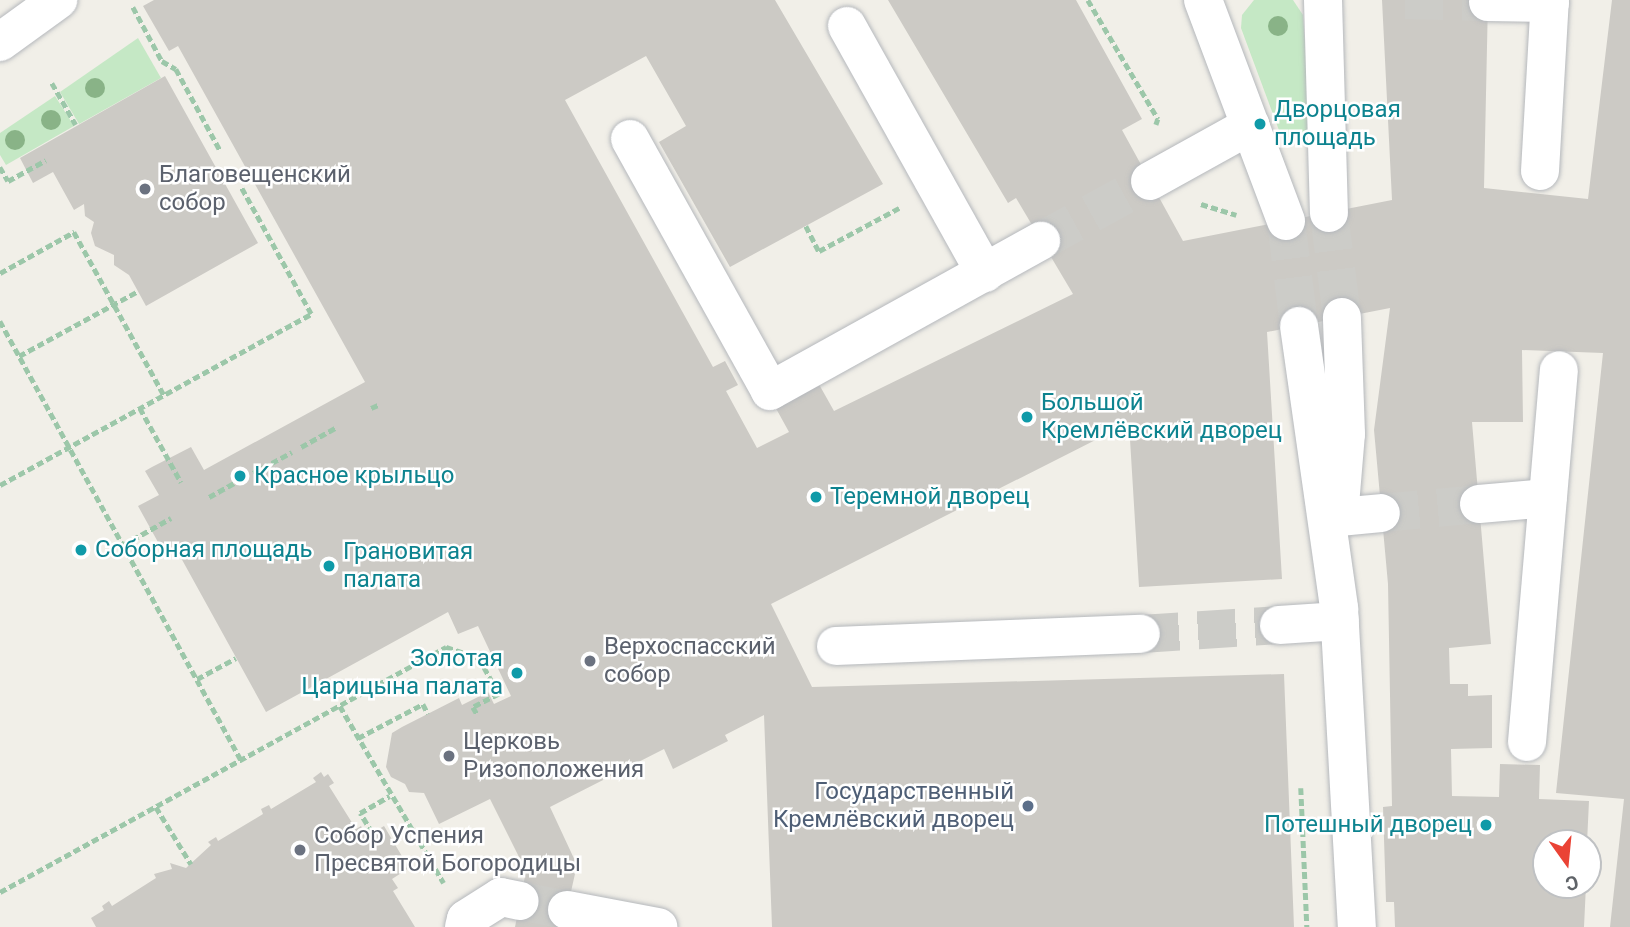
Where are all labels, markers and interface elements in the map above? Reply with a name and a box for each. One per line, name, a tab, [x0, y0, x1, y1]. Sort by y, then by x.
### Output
place label: Дворцовая площадь	[1274, 96, 1401, 152]
marker: Дворцовая площадь	[1252, 116, 1268, 132]
place label: Благовещенский собор	[159, 161, 351, 217]
marker: Благовещенский собор	[137, 181, 153, 197]
place label: Большой Кремлёвский дворец	[1041, 389, 1282, 445]
marker: Большой Кремлёвский дворец	[1019, 409, 1035, 425]
place label: Красное крыльцо	[254, 462, 454, 490]
marker: Красное крыльцо	[232, 468, 248, 484]
place label: Теремной дворец	[830, 483, 1030, 511]
marker: Теремной дворец	[808, 489, 824, 505]
place label: Соборная площадь	[95, 536, 313, 564]
place label: Грановитая палата	[343, 538, 473, 594]
marker: Соборная площадь	[73, 542, 89, 558]
marker: Грановитая палата	[321, 558, 337, 574]
place label: Верхоспасский собор	[604, 633, 776, 689]
place label: Золотая Царицына палата	[301, 645, 503, 701]
marker: Верхоспасский собор	[582, 653, 598, 669]
marker: Золотая Царицына палата	[509, 665, 525, 681]
place label: Церковь Ризоположения	[463, 728, 644, 784]
marker: Церковь Ризоположения	[441, 748, 457, 764]
place label: Государственный Кремлёвский дворец	[773, 778, 1014, 834]
marker: Государственный Кремлёвский дворец	[1020, 798, 1036, 814]
place label: Потешный дворец	[1264, 811, 1472, 839]
marker: Потешный дворец	[1478, 817, 1494, 833]
place label: Собор Успения Пресвятой Богородицы	[314, 822, 581, 878]
north arrow	[1532, 829, 1602, 899]
marker: Собор Успения Пресвятой Богородицы	[292, 842, 308, 858]
text: С	[1563, 870, 1581, 896]

